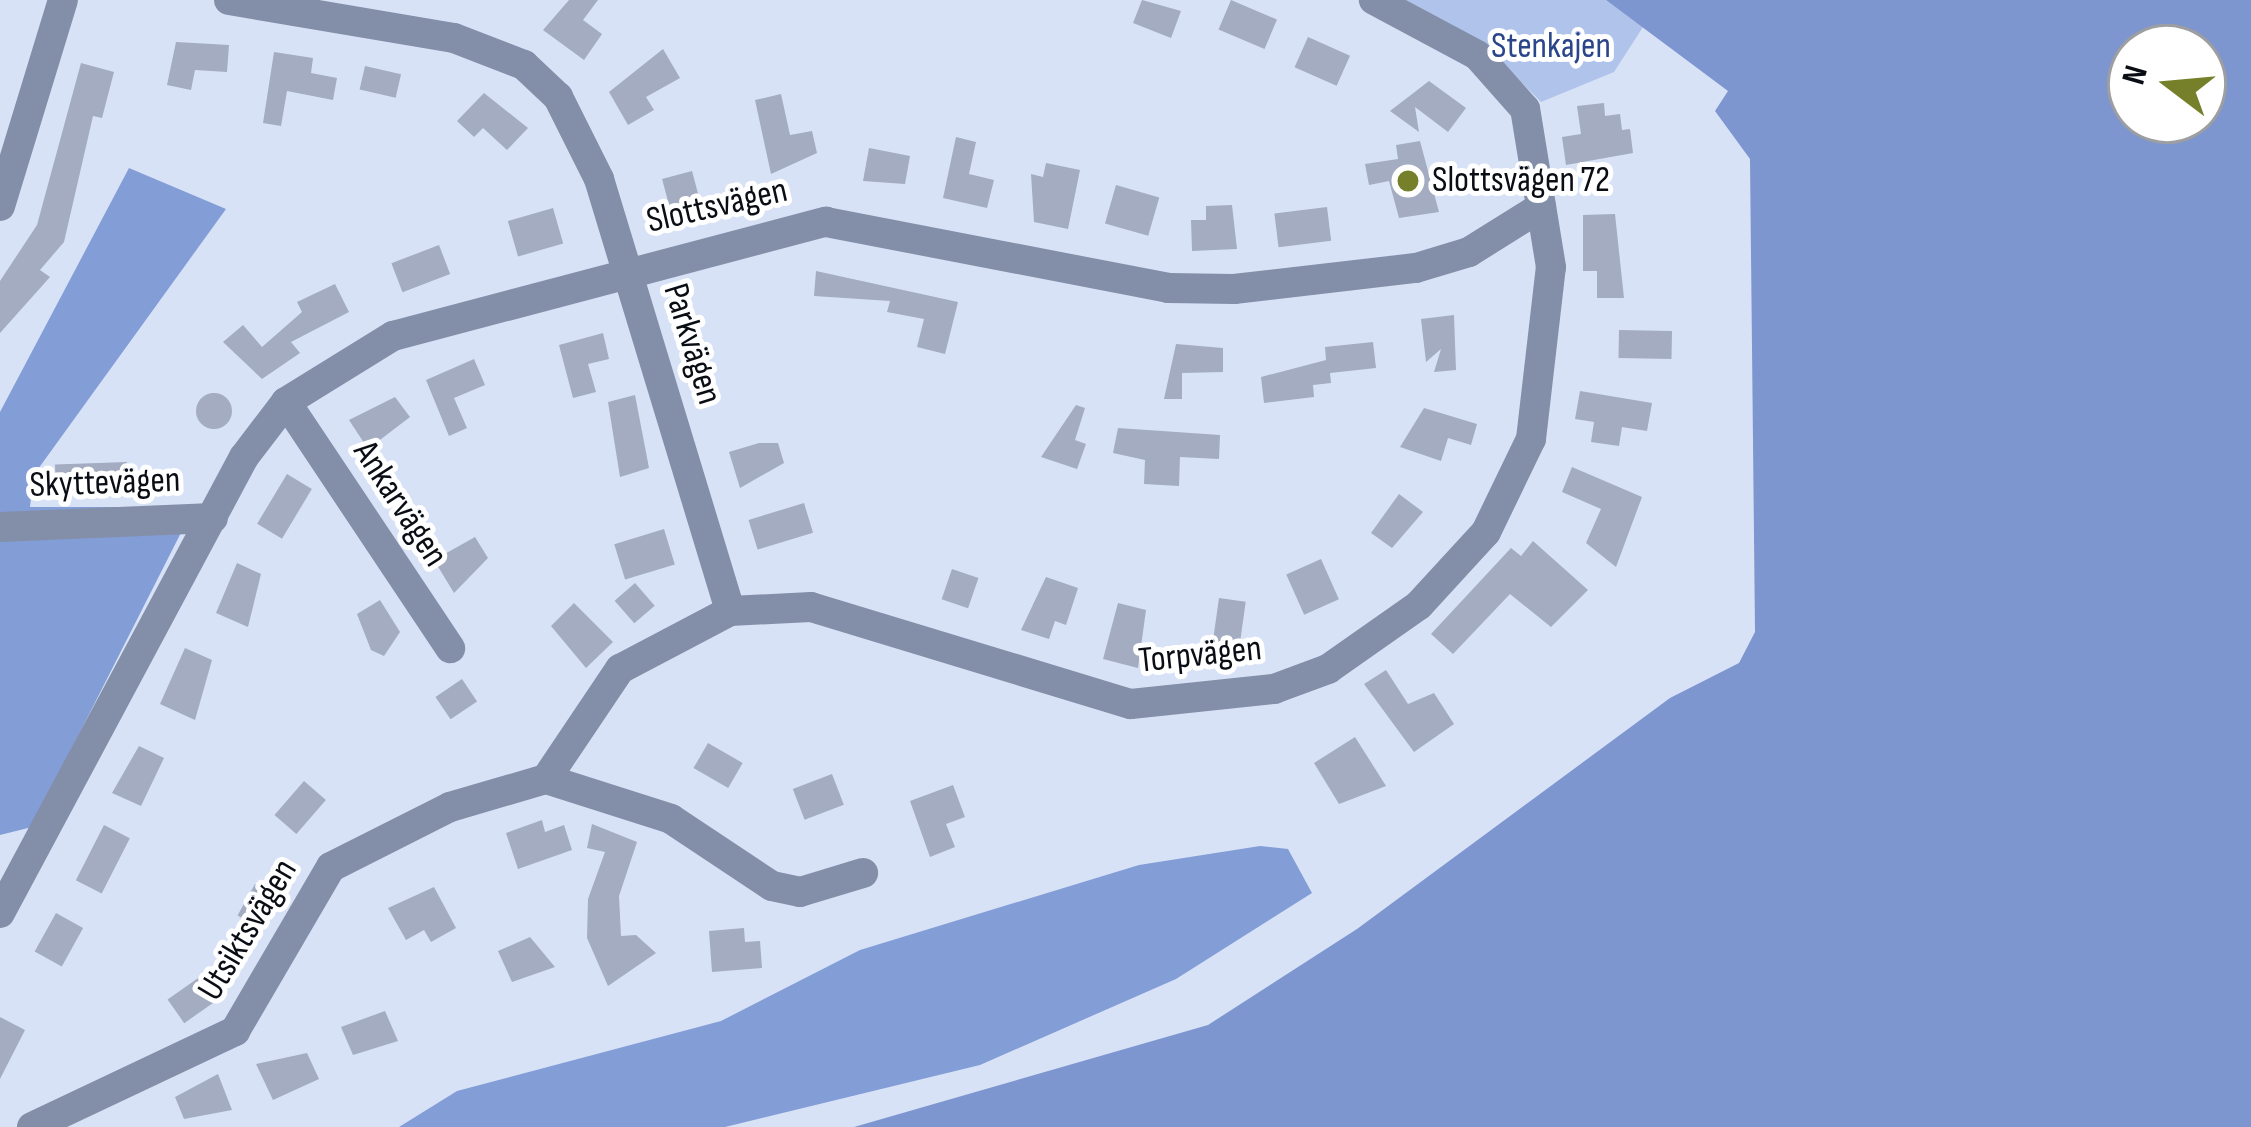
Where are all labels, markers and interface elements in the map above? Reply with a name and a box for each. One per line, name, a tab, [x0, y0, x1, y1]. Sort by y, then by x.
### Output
north arrow	[2107, 24, 2227, 144]
park label: Stenkajen	[1491, 25, 1611, 69]
text: N	[2114, 61, 2157, 89]
place label: Slottsvägen 72	[1432, 159, 1610, 203]
marker: Slottsvägen 72	[1395, 168, 1421, 194]
street label: Slottsvägen	[643, 169, 791, 243]
street label: Parkvägen	[653, 278, 731, 410]
street label: Ankarvägen	[343, 433, 457, 575]
street label: Skyttevägen	[29, 459, 181, 507]
street label: Torpvägen	[1136, 627, 1264, 683]
street label: Utsiktsvägen	[189, 852, 307, 1008]

